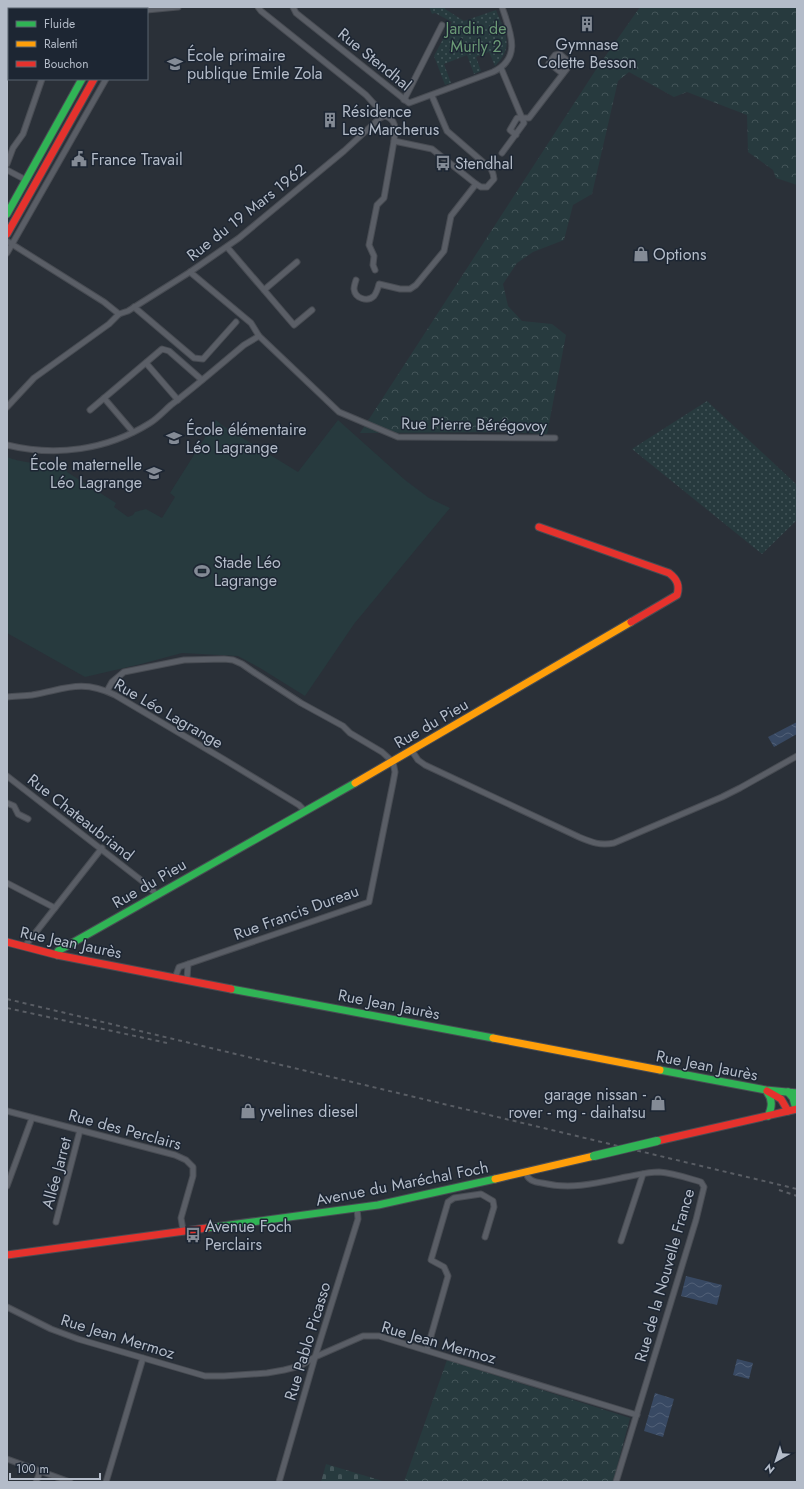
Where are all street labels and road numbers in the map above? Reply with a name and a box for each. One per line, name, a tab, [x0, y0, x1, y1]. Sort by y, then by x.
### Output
street label: Rue Stendhal	[333, 23, 416, 96]
street label: Rue du 19 Mars 1962	[182, 158, 311, 266]
street label: Rue Pierre Bérégovoy	[401, 412, 548, 437]
street label: Rue Léo Lagrange	[110, 673, 227, 754]
street label: Rue du Pieu	[390, 693, 473, 754]
street label: Rue Chateaubriand	[23, 768, 139, 866]
street label: Rue du Pieu	[108, 853, 191, 914]
street label: Rue Francis Dureau	[230, 879, 362, 946]
street label: Rue Jean Jaurès	[18, 921, 124, 964]
street label: Rue Jean Jaurès	[336, 983, 442, 1026]
street label: Rue Jean Jaurès	[654, 1044, 760, 1087]
street label: Rue des Perclairs	[66, 1103, 184, 1156]
street label: Allée Jarret	[36, 1134, 77, 1212]
street label: Avenue du Maréchal Foch	[314, 1155, 490, 1212]
street label: Rue de la Nouvelle France	[629, 1186, 700, 1364]
street label: Rue Pablo Picasso	[279, 1279, 336, 1403]
street label: Rue Jean Mermoz	[58, 1308, 178, 1365]
street label: Rue Jean Mermoz	[379, 1315, 500, 1370]

